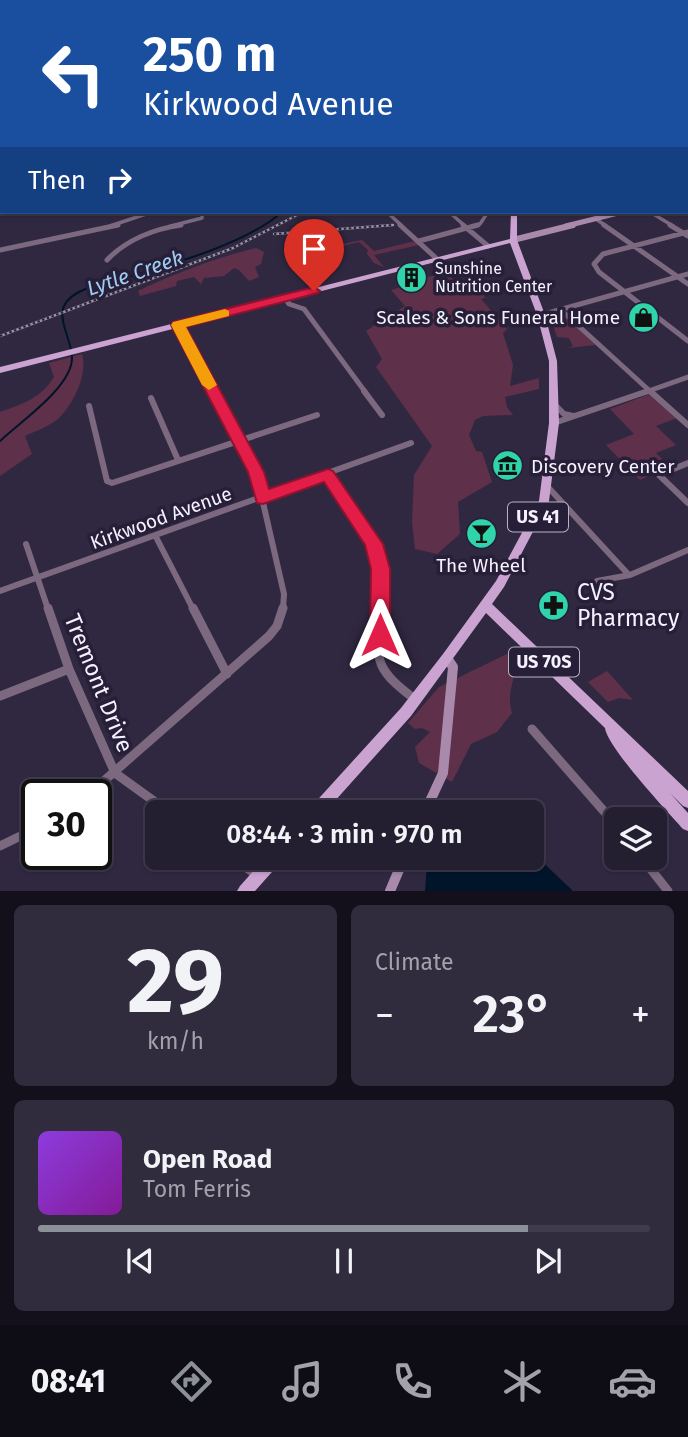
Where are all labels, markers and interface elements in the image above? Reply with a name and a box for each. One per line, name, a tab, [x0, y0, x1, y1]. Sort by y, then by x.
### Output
text: 250 m	[143, 25, 276, 84]
icon: left	[28, 28, 119, 119]
text: Kirkwood Avenue	[143, 85, 394, 123]
icon: right	[100, 161, 138, 199]
text: Then	[28, 165, 86, 196]
pin	[284, 219, 344, 291]
icon: arrive	[295, 230, 333, 268]
water label: Lytle Creek	[83, 244, 187, 302]
place label: Sunshine Nutrition Center	[435, 259, 553, 296]
building icon: Sunshine Nutrition Center	[395, 260, 429, 294]
shop icon: Scales & Sons Funeral Home	[626, 300, 660, 334]
place label: Scales & Sons Funeral Home	[376, 306, 620, 329]
museum icon: Discovery Center	[491, 449, 525, 483]
place label: Discovery Center	[531, 455, 675, 478]
street label: Kirkwood Avenue	[87, 482, 235, 554]
road number: US 41	[508, 503, 568, 532]
bar icon: The Wheel	[464, 517, 498, 551]
place label: The Wheel	[436, 554, 526, 577]
place label: CVS Pharmacy	[577, 578, 680, 632]
pharmacy icon: CVS Pharmacy	[537, 588, 571, 622]
position arrow	[343, 598, 417, 672]
street label: Tremont Drive	[59, 610, 139, 756]
road number: US 70S	[509, 648, 579, 676]
speed limit sign: 30	[21, 779, 112, 870]
map controls	[604, 807, 667, 870]
button: layers	[604, 807, 667, 870]
text: 08:44 · 3 min · 970 m	[226, 819, 463, 850]
text: 29	[127, 927, 224, 1036]
text: Climate	[375, 948, 454, 976]
text: 23°	[472, 983, 553, 1046]
text: −	[375, 992, 394, 1038]
text: +	[631, 992, 650, 1038]
text: km/h	[147, 1027, 204, 1055]
text: Open Road	[143, 1144, 272, 1175]
text: Tom Ferris	[143, 1175, 251, 1203]
icon: previous	[121, 1242, 159, 1280]
icon: pause	[325, 1242, 363, 1280]
icon: next	[529, 1242, 567, 1280]
icon: directions	[167, 1357, 216, 1406]
icon: music	[278, 1357, 327, 1406]
icon: phone	[388, 1357, 437, 1406]
icon: climate	[498, 1357, 547, 1406]
icon: car	[608, 1357, 657, 1406]
text: 08:41	[31, 1362, 106, 1400]

